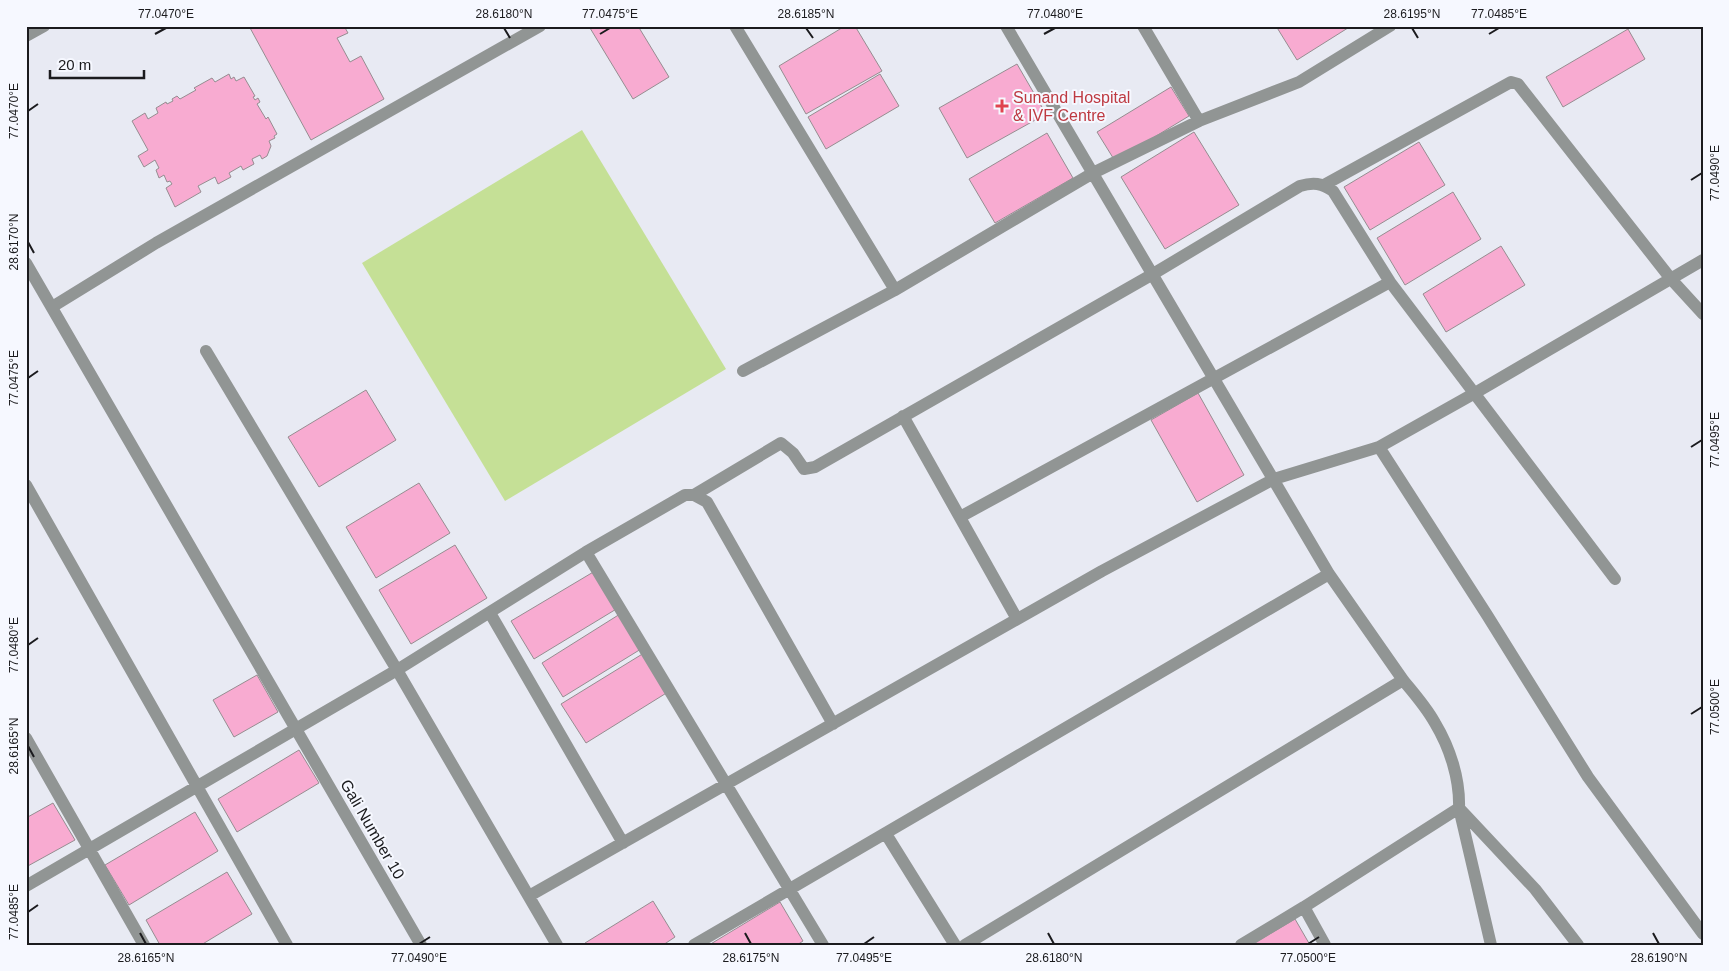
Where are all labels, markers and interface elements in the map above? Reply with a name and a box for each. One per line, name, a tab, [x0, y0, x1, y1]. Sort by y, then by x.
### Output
text: 77.0470°E	[138, 7, 194, 21]
text: 28.6180°N	[476, 7, 532, 21]
text: 77.0475°E	[582, 7, 638, 21]
text: 28.6185°N	[778, 7, 834, 21]
text: 77.0480°E	[1027, 7, 1083, 21]
text: 28.6195°N	[1384, 7, 1440, 21]
text: 77.0485°E	[1471, 7, 1527, 21]
scale bar	[50, 48, 144, 80]
text: 20 m	[58, 56, 91, 73]
text: 77.0470°E	[7, 83, 21, 139]
place label: Sunand Hospital & IVF Centre	[1013, 89, 1130, 124]
marker: Sunand Hospital & IVF Centre	[995, 99, 1009, 113]
text: 77.0490°E	[1708, 145, 1722, 201]
text: 28.6170°N	[7, 214, 21, 270]
text: 77.0475°E	[7, 350, 21, 406]
text: 77.0495°E	[1708, 412, 1722, 468]
text: 77.0480°E	[7, 617, 21, 673]
text: 77.0500°E	[1708, 679, 1722, 735]
text: 28.6165°N	[7, 718, 21, 774]
street label: Gali Number 10	[337, 776, 408, 882]
text: 77.0485°E	[7, 884, 21, 940]
text: 28.6165°N	[118, 951, 174, 965]
text: 77.0490°E	[391, 951, 447, 965]
text: 28.6175°N	[723, 951, 779, 965]
text: 77.0495°E	[836, 951, 892, 965]
text: 28.6180°N	[1026, 951, 1082, 965]
text: 77.0500°E	[1280, 951, 1336, 965]
text: 28.6190°N	[1631, 951, 1687, 965]

